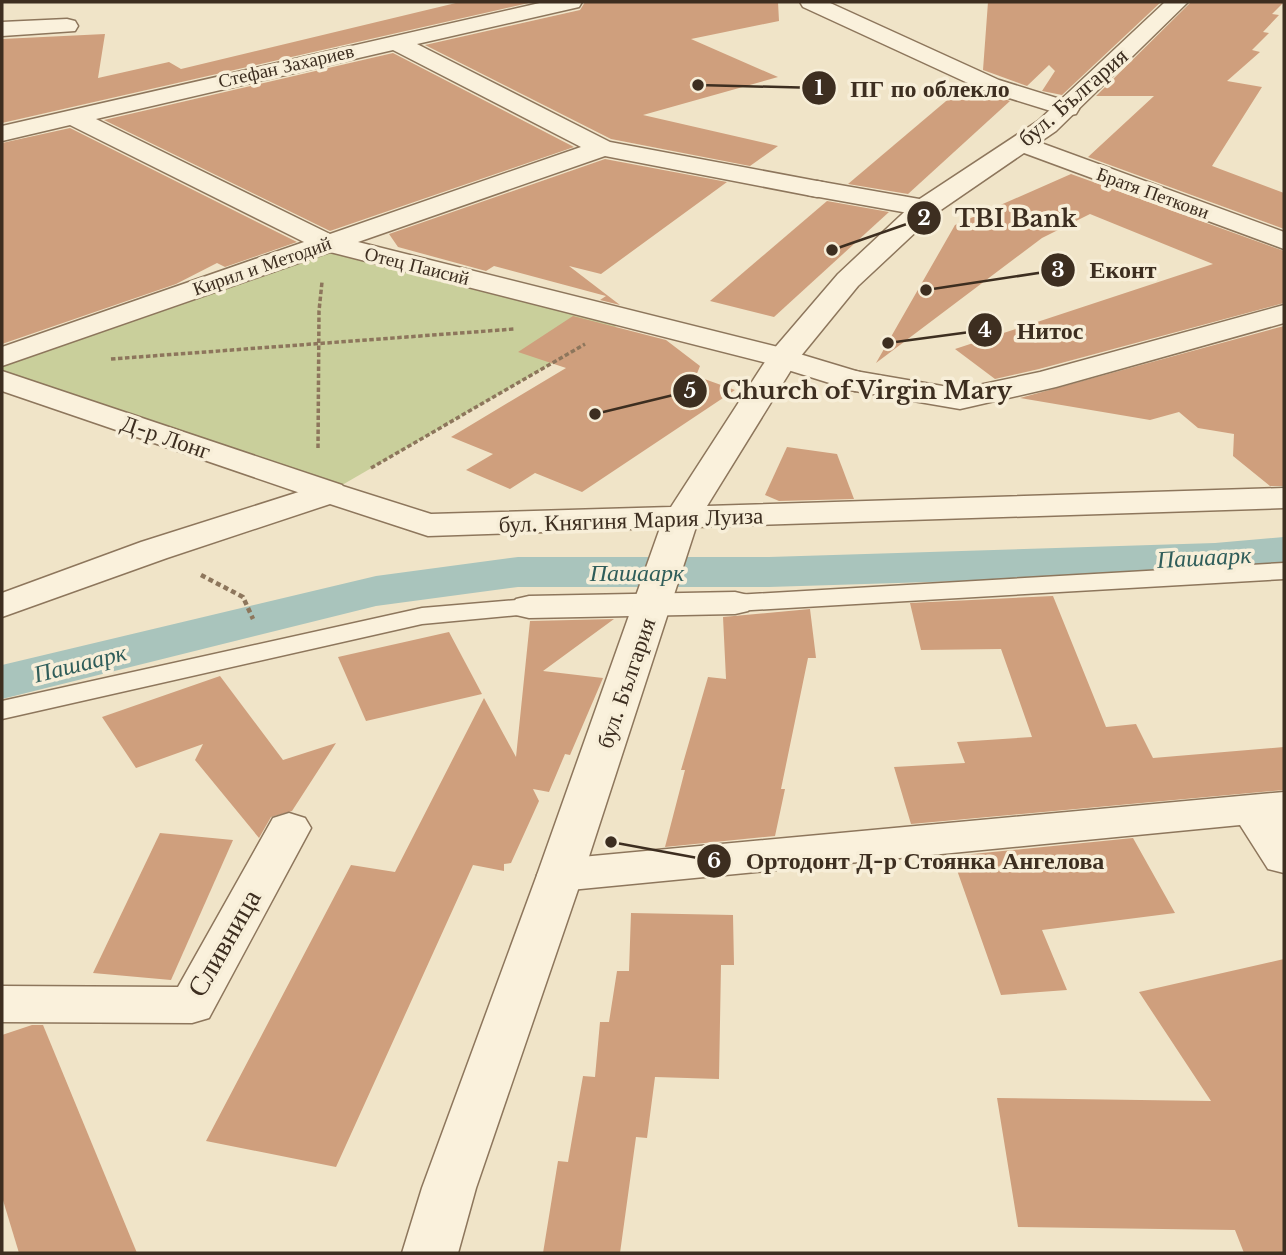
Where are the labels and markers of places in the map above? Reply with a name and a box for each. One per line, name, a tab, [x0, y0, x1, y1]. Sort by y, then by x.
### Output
callout: ПГ по облекло	[801, 66, 1024, 111]
callout: TBI Bank	[906, 196, 1091, 241]
callout: Еконт	[1041, 247, 1171, 292]
callout: Нитос	[968, 308, 1098, 353]
callout: Church of Virgin Mary	[672, 368, 1026, 413]
callout: Ортодонт Д-р Стоянка Ангелова	[697, 839, 1118, 884]

